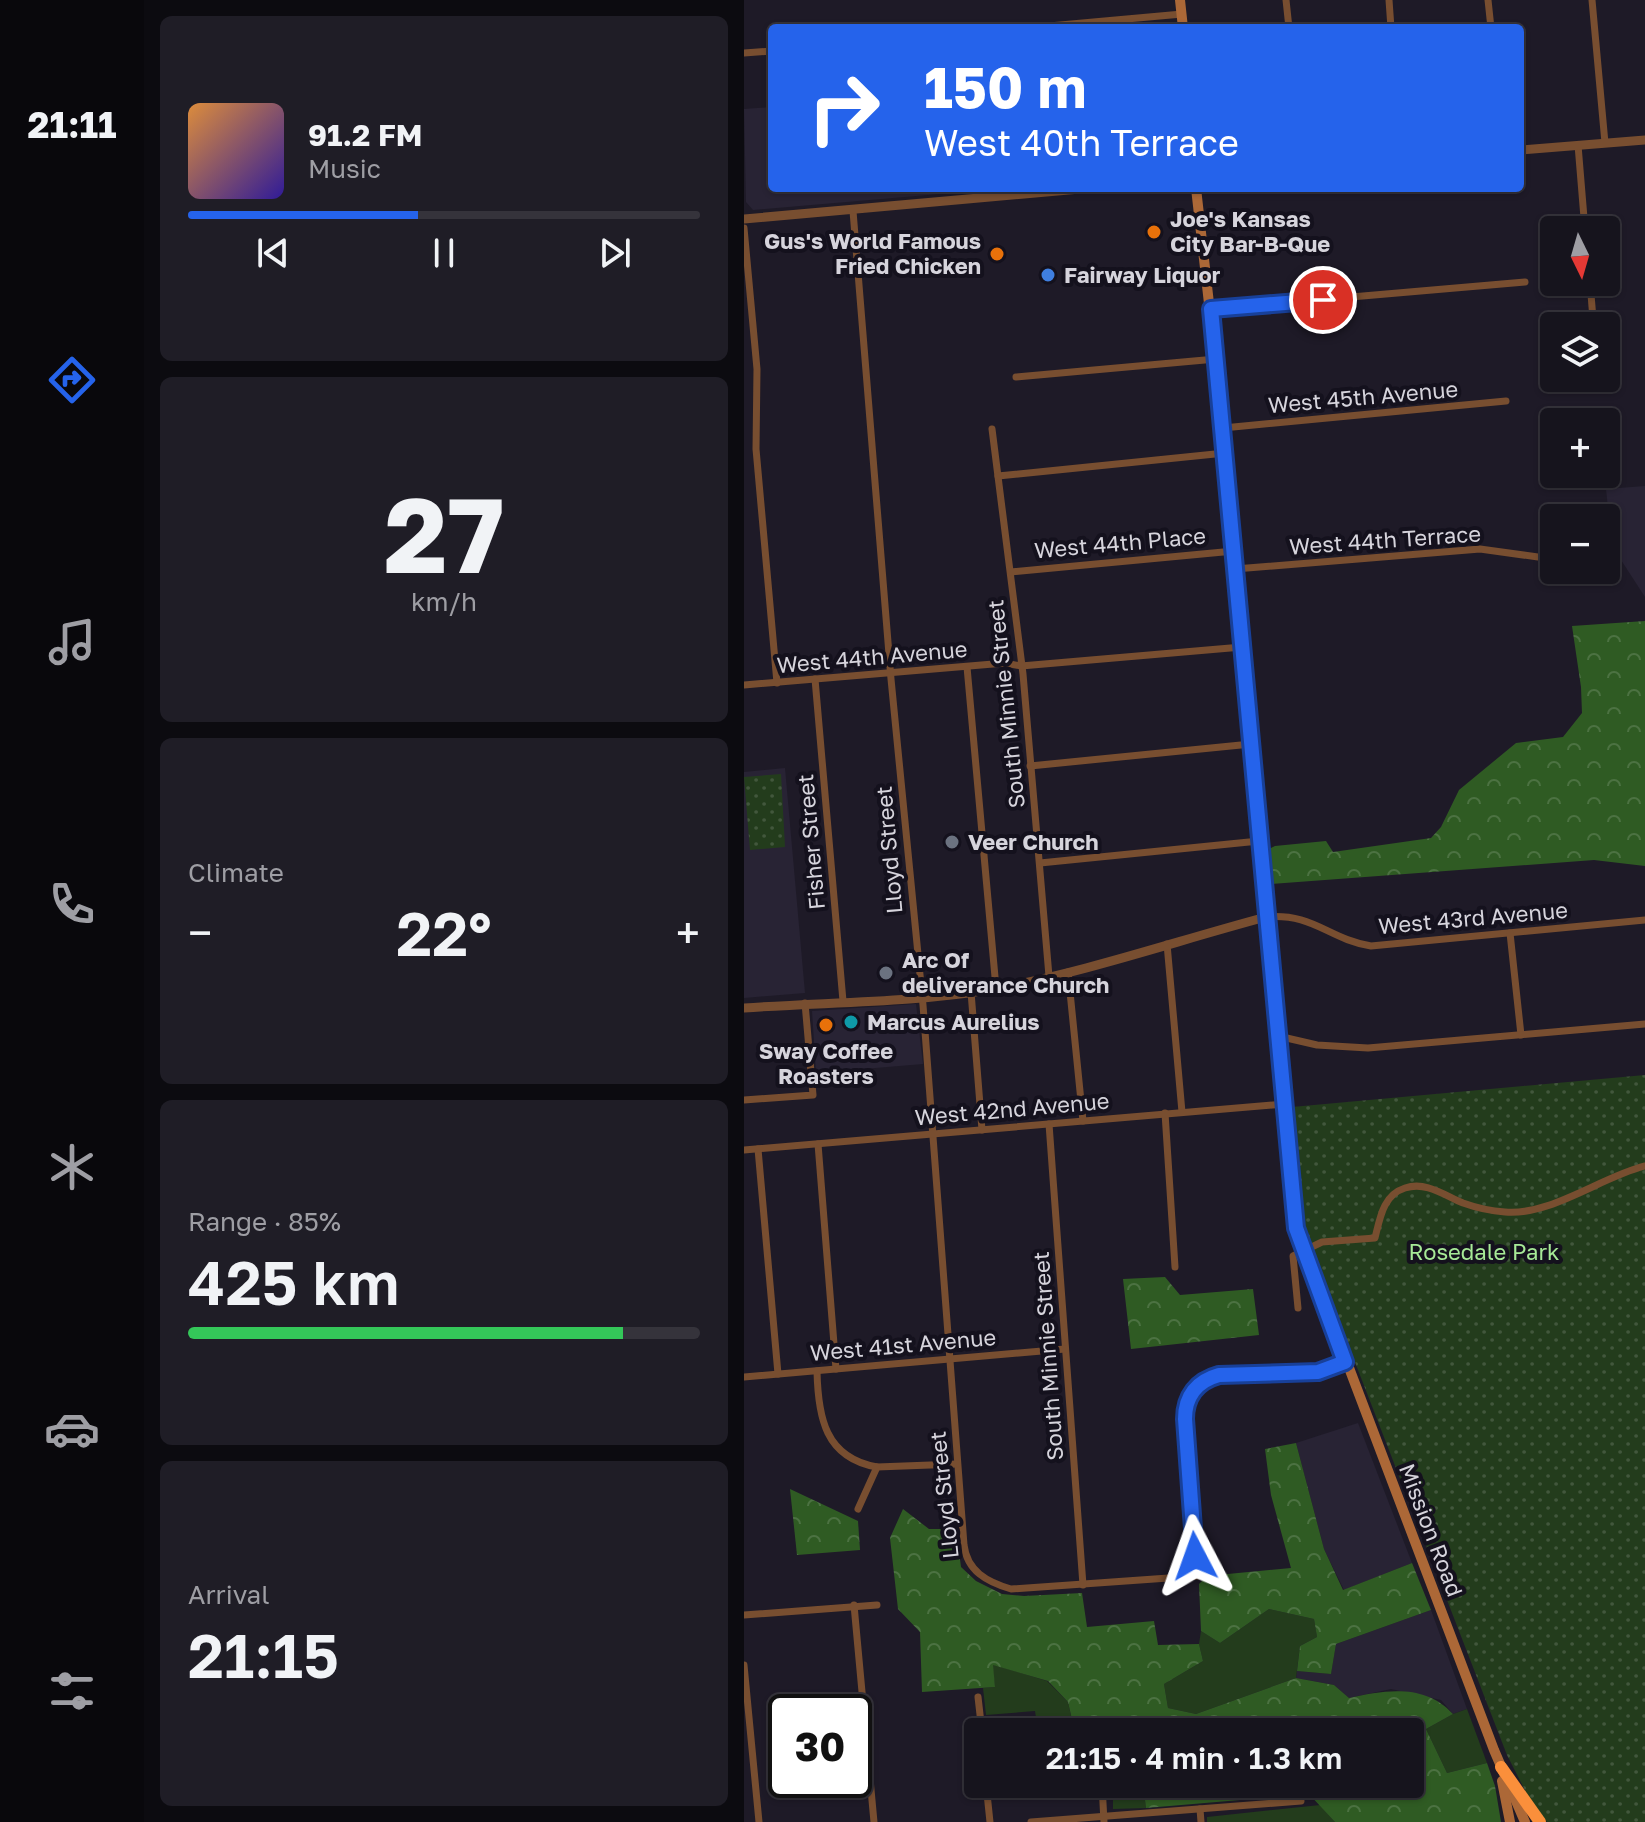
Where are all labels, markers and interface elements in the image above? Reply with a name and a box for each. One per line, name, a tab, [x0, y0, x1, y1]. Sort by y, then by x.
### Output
text: 150 m	[924, 53, 1086, 120]
icon: right	[792, 56, 896, 160]
text: 21:11	[27, 103, 117, 146]
text: 91.2 FM	[308, 117, 422, 153]
text: West 40th Terrace	[924, 121, 1239, 164]
text: Music	[308, 153, 381, 184]
place label: Joe's Kansas City Bar-B-Que	[1170, 205, 1330, 257]
north arrow	[1540, 216, 1620, 296]
map controls	[1540, 216, 1620, 584]
marker: Joe's Kansas City Bar-B-Que	[1145, 223, 1163, 241]
place label: Gus's World Famous Fried Chicken	[764, 227, 981, 279]
icon: previous	[251, 231, 295, 275]
icon: pause	[422, 231, 466, 275]
icon: next	[593, 231, 637, 275]
marker: Gus's World Famous Fried Chicken	[988, 245, 1006, 263]
place label: Fairway Liquor	[1064, 261, 1221, 288]
marker: Fairway Liquor	[1039, 266, 1057, 284]
pin	[1289, 266, 1357, 334]
icon: arrive	[1301, 278, 1345, 322]
button: layers	[1540, 312, 1620, 392]
icon: directions	[44, 352, 100, 408]
street label: West 45th Avenue	[1267, 375, 1459, 418]
button: +	[1540, 408, 1620, 488]
text: 27	[384, 471, 504, 596]
button: −	[1540, 504, 1620, 584]
street label: West 44th Terrace	[1288, 519, 1482, 560]
street label: West 44th Place	[1033, 522, 1207, 563]
text: km/h	[411, 586, 477, 617]
street label: South Minnie Street	[981, 598, 1030, 810]
icon: music	[44, 614, 100, 670]
street label: West 44th Avenue	[775, 635, 968, 678]
street label: Fisher Street	[791, 773, 830, 911]
street label: Lloyd Street	[869, 785, 908, 915]
place label: Veer Church	[968, 828, 1099, 855]
marker: Veer Church	[943, 833, 961, 851]
text: Climate	[188, 857, 284, 888]
icon: phone	[44, 876, 100, 932]
street label: West 43rd Avenue	[1377, 896, 1569, 939]
text: 22°	[396, 897, 492, 969]
text: −	[188, 906, 212, 959]
text: +	[676, 906, 700, 959]
place label: Arc Of deliverance Church	[902, 946, 1109, 998]
marker: Arc Of deliverance Church	[877, 964, 895, 982]
place label: Marcus Aurelius	[867, 1008, 1040, 1035]
marker: Marcus Aurelius	[842, 1013, 860, 1031]
marker: Sway Coffee Roasters	[817, 1016, 835, 1034]
place label: Sway Coffee Roasters	[759, 1037, 893, 1089]
street label: West 42nd Avenue	[913, 1087, 1110, 1130]
icon: climate	[44, 1139, 100, 1195]
text: Range · 85%	[188, 1206, 341, 1237]
park label: Rosedale Park	[1408, 1238, 1560, 1265]
text: 425 km	[188, 1246, 400, 1318]
street label: South Minnie Street	[1027, 1251, 1068, 1462]
street label: West 41st Avenue	[809, 1323, 997, 1366]
icon: car	[44, 1401, 100, 1457]
street label: Lloyd Street	[923, 1430, 964, 1560]
street label: Mission Road	[1394, 1460, 1469, 1600]
position arrow	[1153, 1514, 1237, 1598]
text: Arrival	[188, 1579, 269, 1610]
text: 21:15	[188, 1619, 339, 1691]
icon: filters	[44, 1663, 100, 1719]
speed limit sign: 30	[768, 1694, 872, 1798]
text: 21:15 · 4 min · 1.3 km	[1046, 1740, 1342, 1776]

